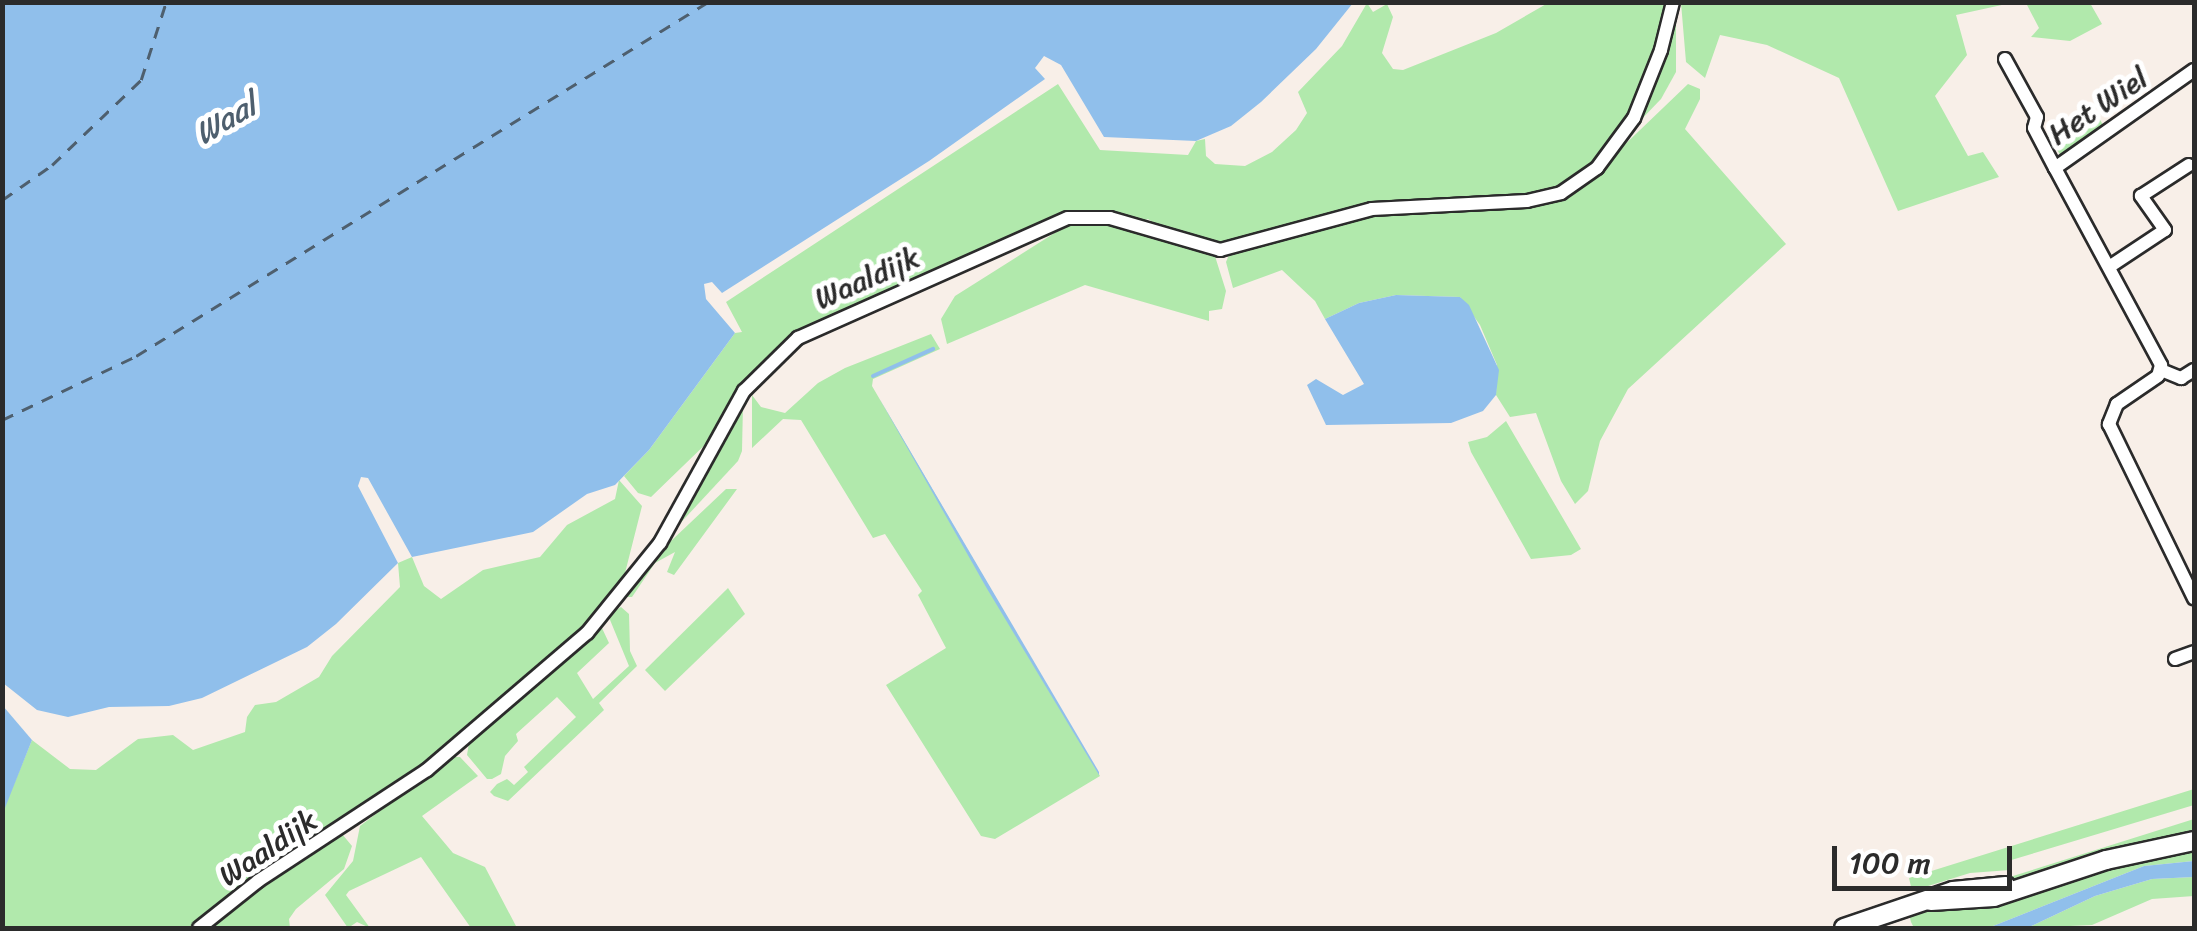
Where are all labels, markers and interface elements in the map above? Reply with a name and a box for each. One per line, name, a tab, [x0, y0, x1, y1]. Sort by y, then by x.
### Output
street label: Het Wiel	[2041, 59, 2155, 153]
water label: Waal	[188, 87, 264, 153]
street label: Waaldijk	[809, 239, 925, 317]
street label: Waaldijk	[212, 802, 324, 894]
scale bar	[1837, 826, 2017, 888]
text: 100 m	[1849, 836, 1931, 890]

